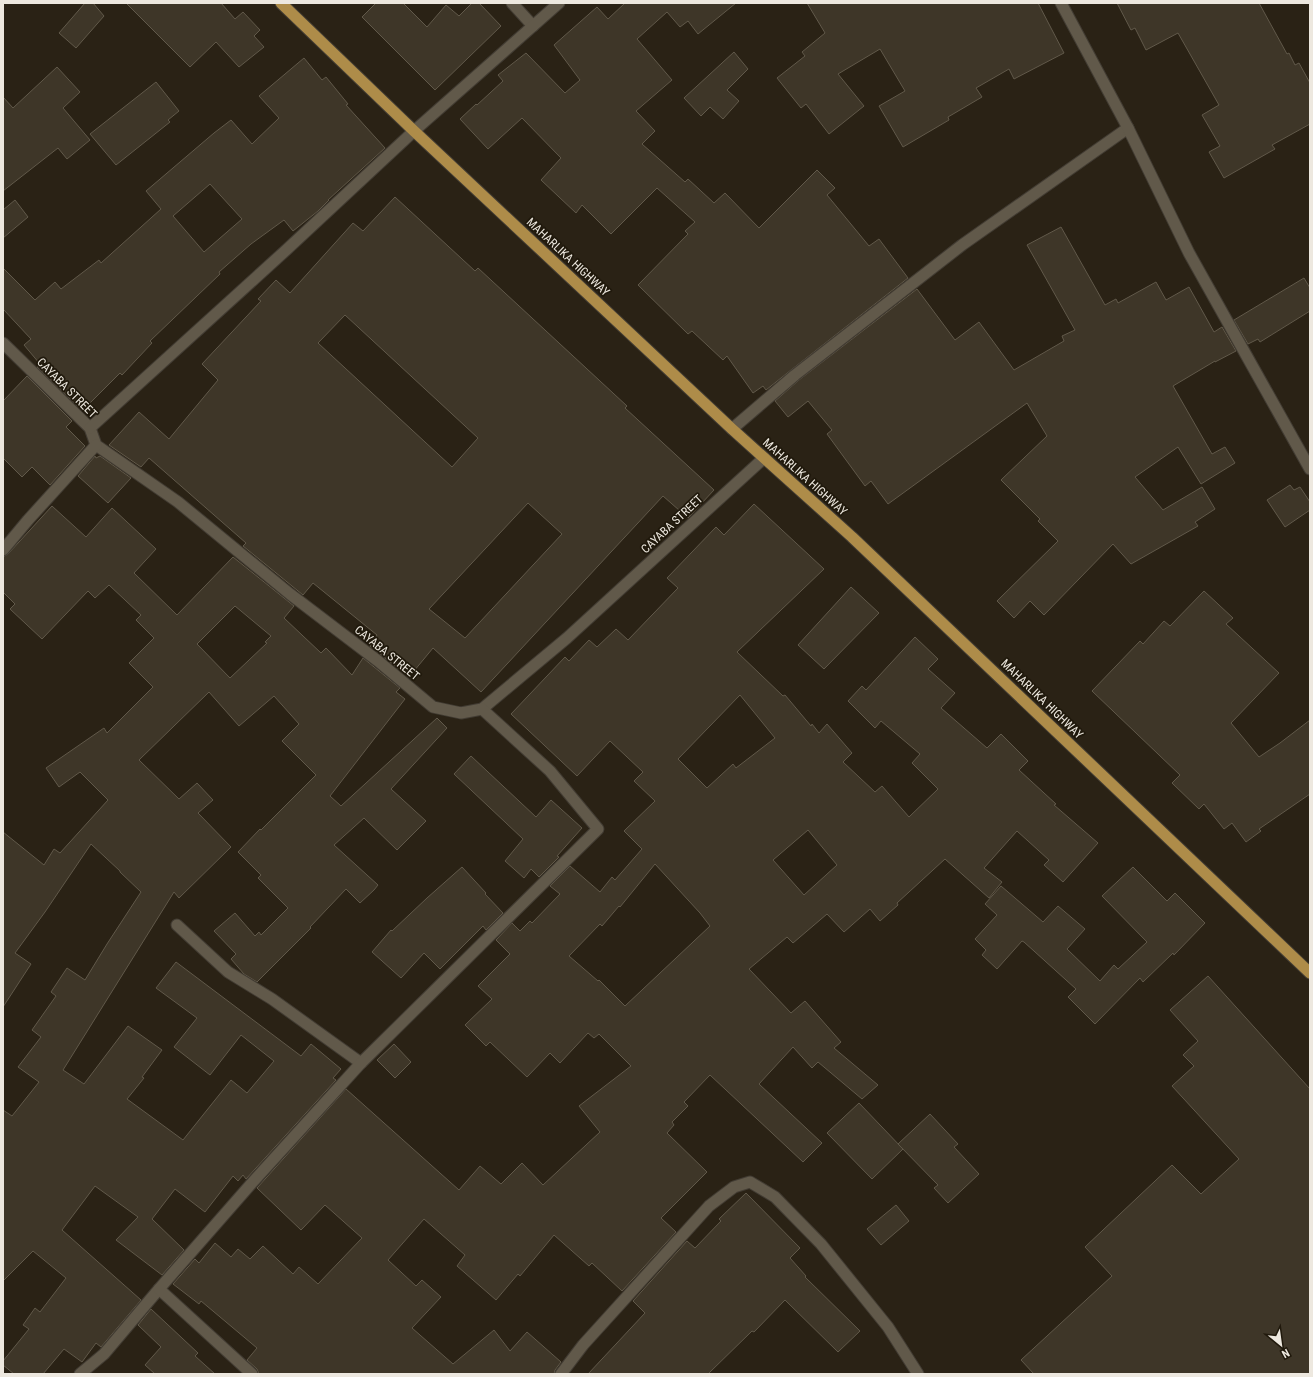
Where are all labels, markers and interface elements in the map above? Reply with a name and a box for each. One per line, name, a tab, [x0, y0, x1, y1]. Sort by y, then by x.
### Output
street label: MAHARLIKA HIGHWAY	[524, 215, 613, 300]
street label: CAYABA STREET	[34, 355, 100, 421]
street label: MAHARLIKA HIGHWAY	[760, 436, 850, 519]
street label: CAYABA STREET	[638, 492, 706, 556]
street label: CAYABA STREET	[352, 623, 422, 683]
street label: MAHARLIKA HIGHWAY	[998, 656, 1086, 742]
north arrow	[1261, 1325, 1301, 1365]
text: N	[1279, 1346, 1292, 1361]

